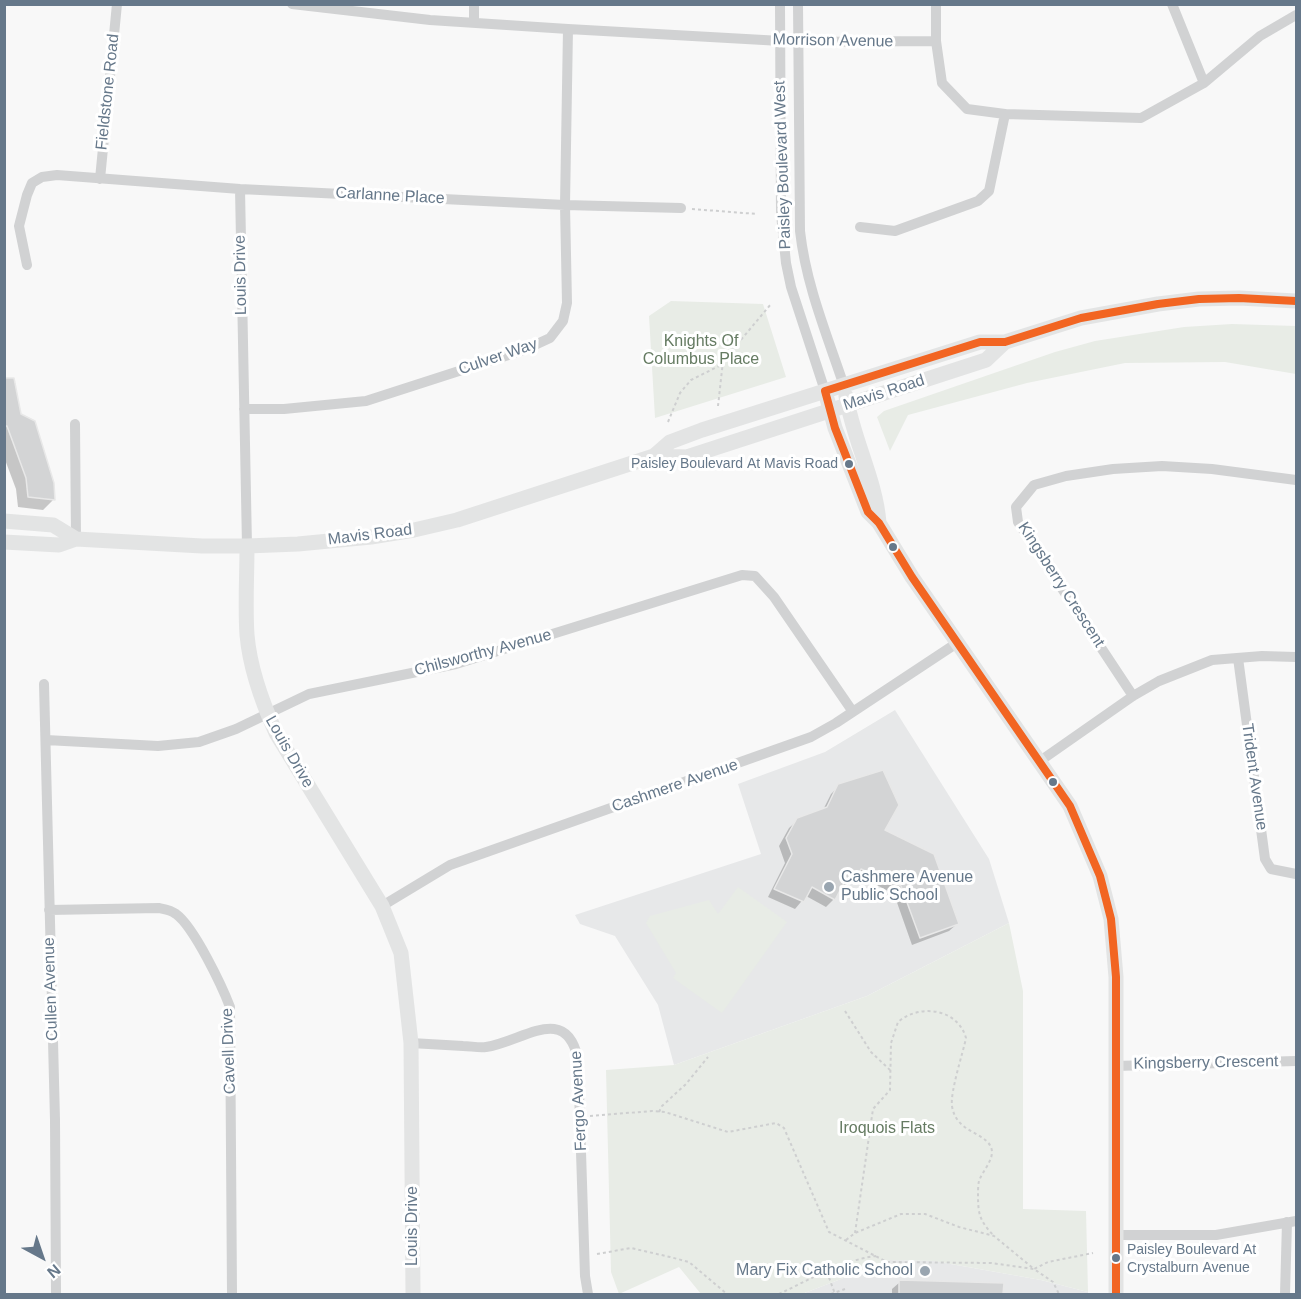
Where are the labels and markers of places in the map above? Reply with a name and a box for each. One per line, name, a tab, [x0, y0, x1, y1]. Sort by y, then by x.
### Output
place label: Paisley Boulevard At Mavis Road	[631, 456, 838, 472]
marker: Paisley Boulevard At Mavis Road	[843, 458, 855, 470]
unlabelled marker	[887, 541, 899, 553]
unlabelled marker	[1047, 776, 1059, 788]
place label: Cashmere Avenue Public School	[841, 868, 973, 906]
marker: Cashmere Avenue Public School	[822, 880, 836, 894]
place label: Paisley Boulevard At Crystalburn Avenue	[1127, 1242, 1256, 1274]
marker: Paisley Boulevard At Crystalburn Avenue	[1110, 1252, 1122, 1264]
place label: Mary Fix Catholic School	[736, 1261, 913, 1281]
marker: Mary Fix Catholic School	[918, 1264, 932, 1278]

